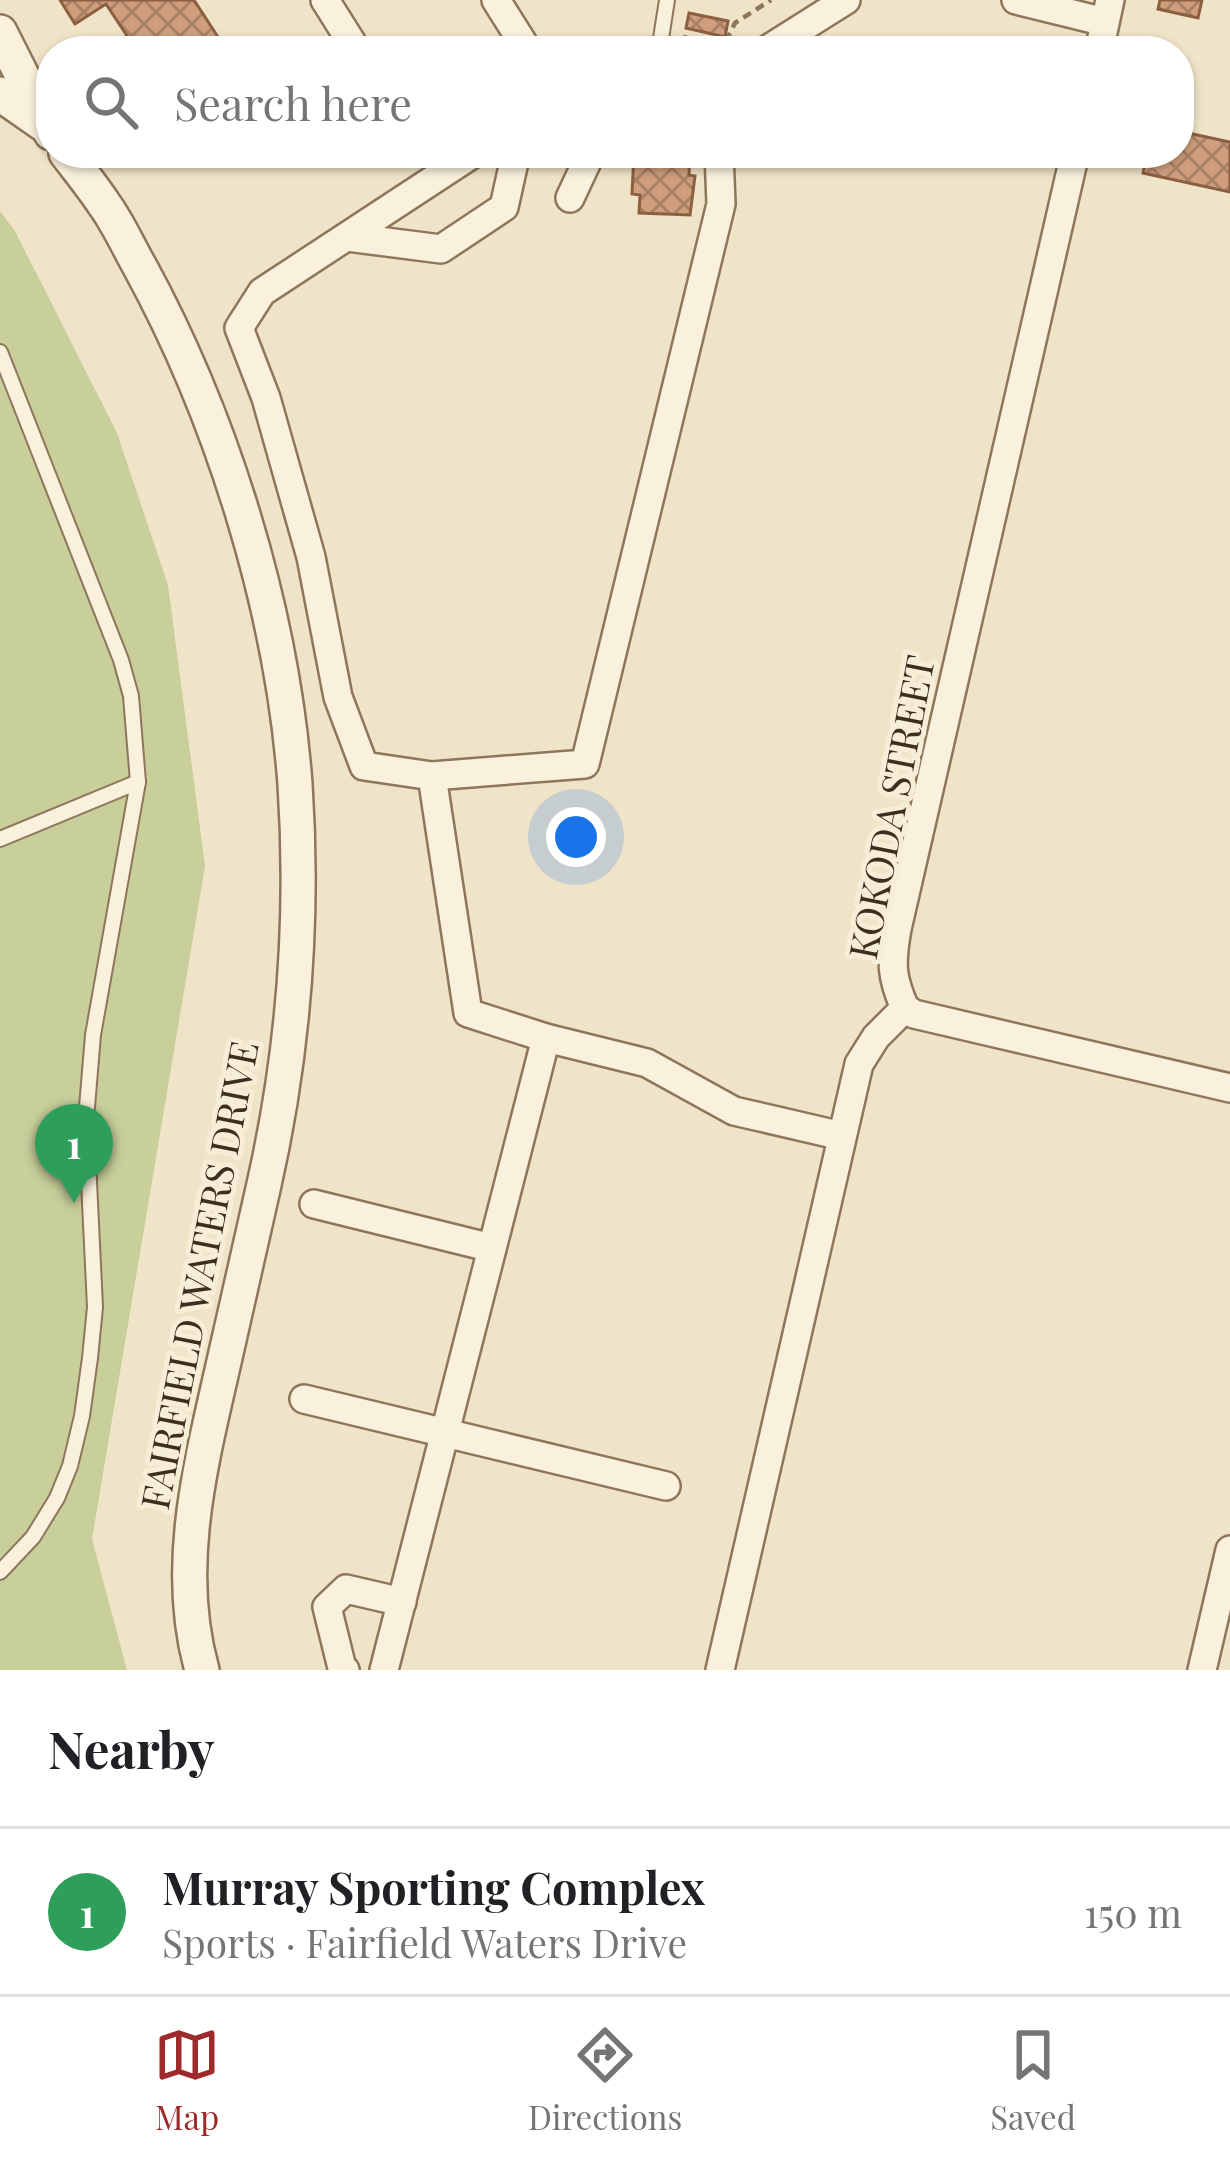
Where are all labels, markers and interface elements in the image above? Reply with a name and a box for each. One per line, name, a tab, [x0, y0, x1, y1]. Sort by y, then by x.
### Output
search box	[36, 36, 1194, 168]
icon: search	[78, 69, 144, 135]
text: Search here	[174, 72, 412, 132]
street label: KOKODA STREET	[835, 651, 945, 963]
your location	[546, 807, 606, 867]
street label: FAIRFIELD WATERS DRIVE	[127, 1037, 269, 1513]
pin: 1	[35, 1104, 113, 1203]
text: Nearby	[48, 1714, 214, 1782]
text: Murray Sporting Complex	[162, 1856, 705, 1916]
text: 1	[80, 1886, 94, 1938]
text: 150 m	[1084, 1886, 1182, 1938]
text: Sports · Fairfield Waters Drive	[162, 1916, 687, 1968]
tab: Map	[154, 2022, 220, 2138]
tab: Directions	[528, 2022, 682, 2138]
tab: Saved	[990, 2022, 1076, 2138]

